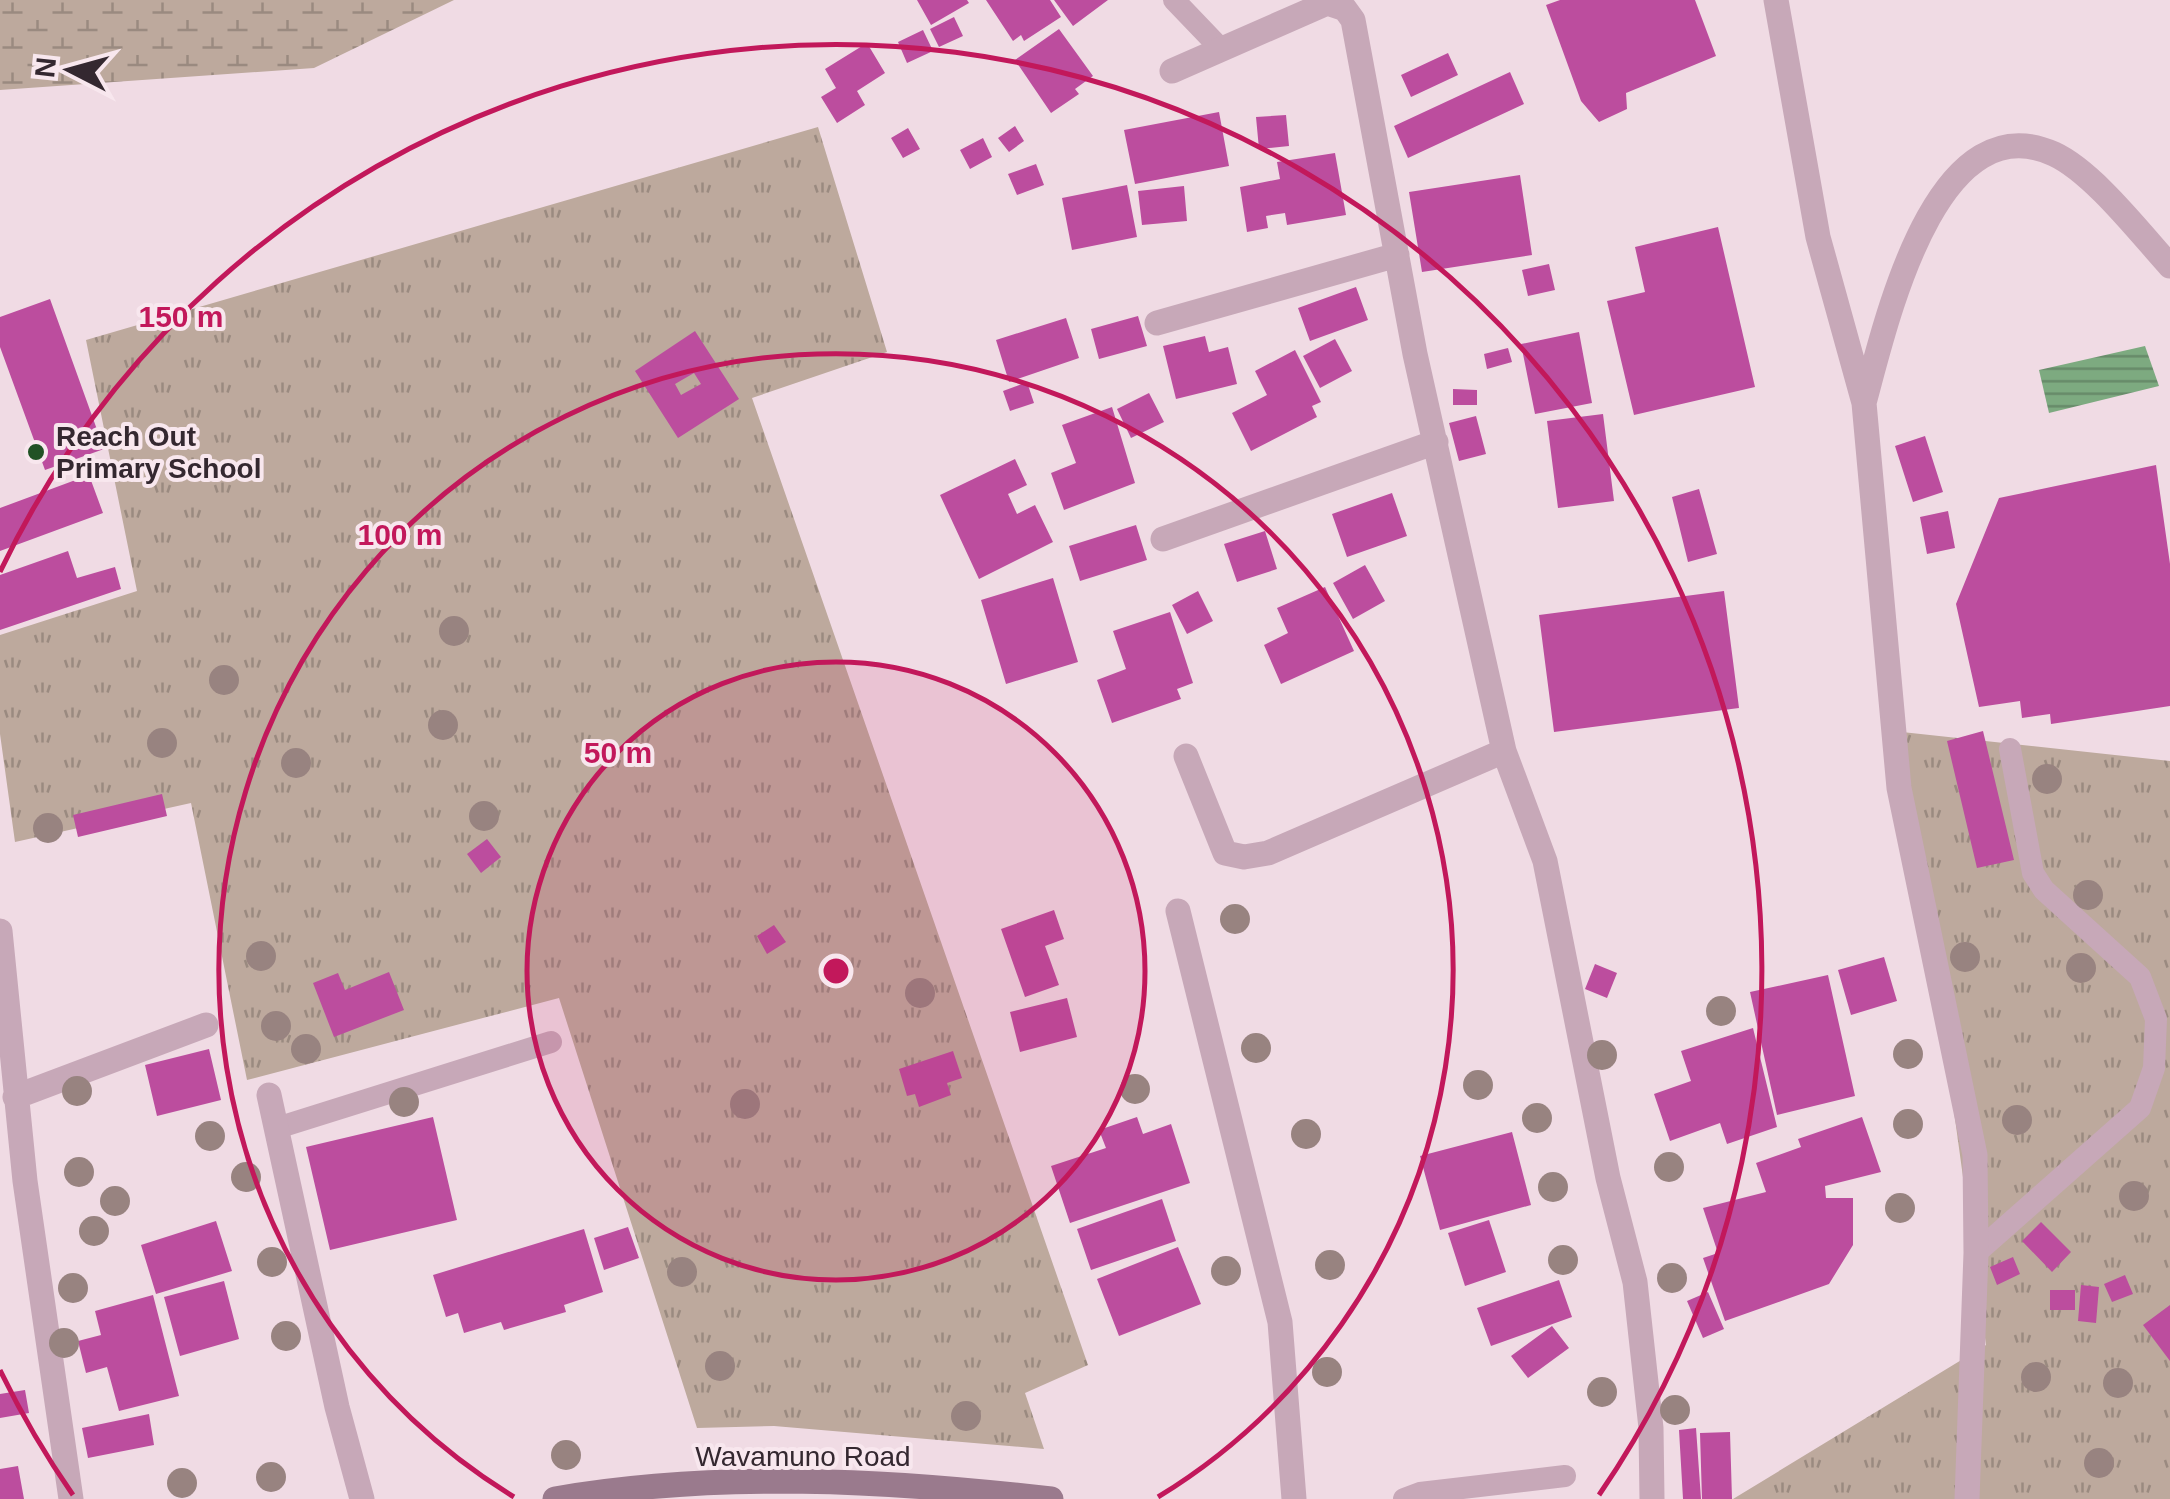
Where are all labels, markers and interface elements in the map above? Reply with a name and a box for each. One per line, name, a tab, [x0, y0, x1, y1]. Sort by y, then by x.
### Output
north arrow	[20, 20, 120, 120]
text: N	[29, 56, 62, 79]
text: 150 m	[138, 300, 224, 333]
place label: Reach Out Primary School	[56, 421, 261, 484]
marker: Reach Out Primary School	[25, 441, 47, 463]
text: 100 m	[357, 518, 443, 551]
text: 50 m	[584, 736, 652, 769]
centre of rings	[818, 953, 854, 989]
street label: Wavamuno Road	[695, 1441, 911, 1472]

